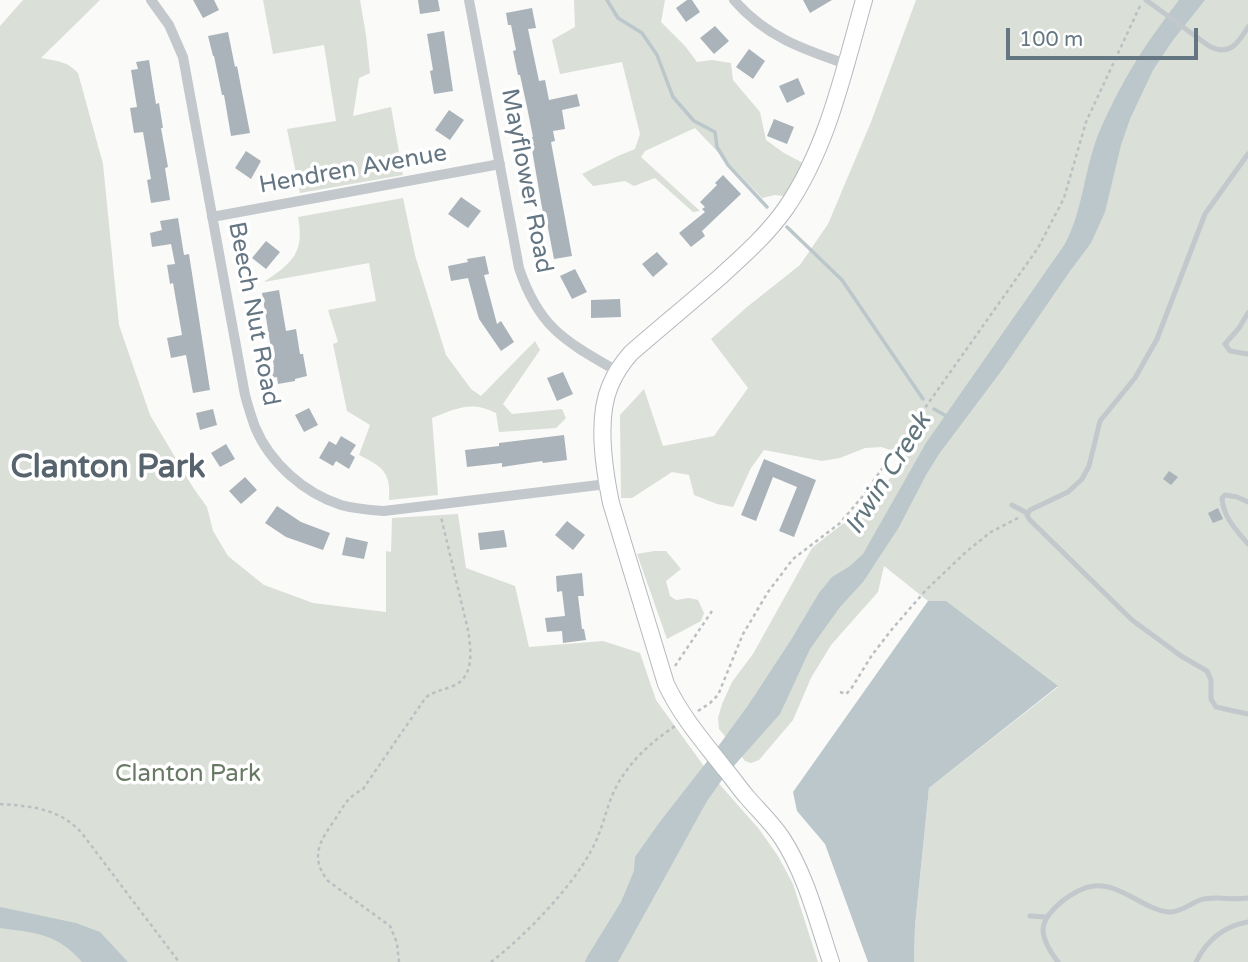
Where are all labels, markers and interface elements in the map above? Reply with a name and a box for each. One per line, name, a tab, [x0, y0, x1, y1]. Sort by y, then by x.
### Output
scale bar	[1010, 14, 1202, 58]
text: 100 m	[1019, 27, 1083, 52]
street label: Mayflower Road	[494, 86, 558, 276]
street label: Hendren Avenue	[257, 139, 449, 201]
street label: Beech Nut Road	[221, 220, 285, 408]
water label: Irwin Creek	[839, 407, 939, 541]
district label: Clanton Park	[11, 450, 205, 488]
park label: Clanton Park	[115, 761, 261, 789]

